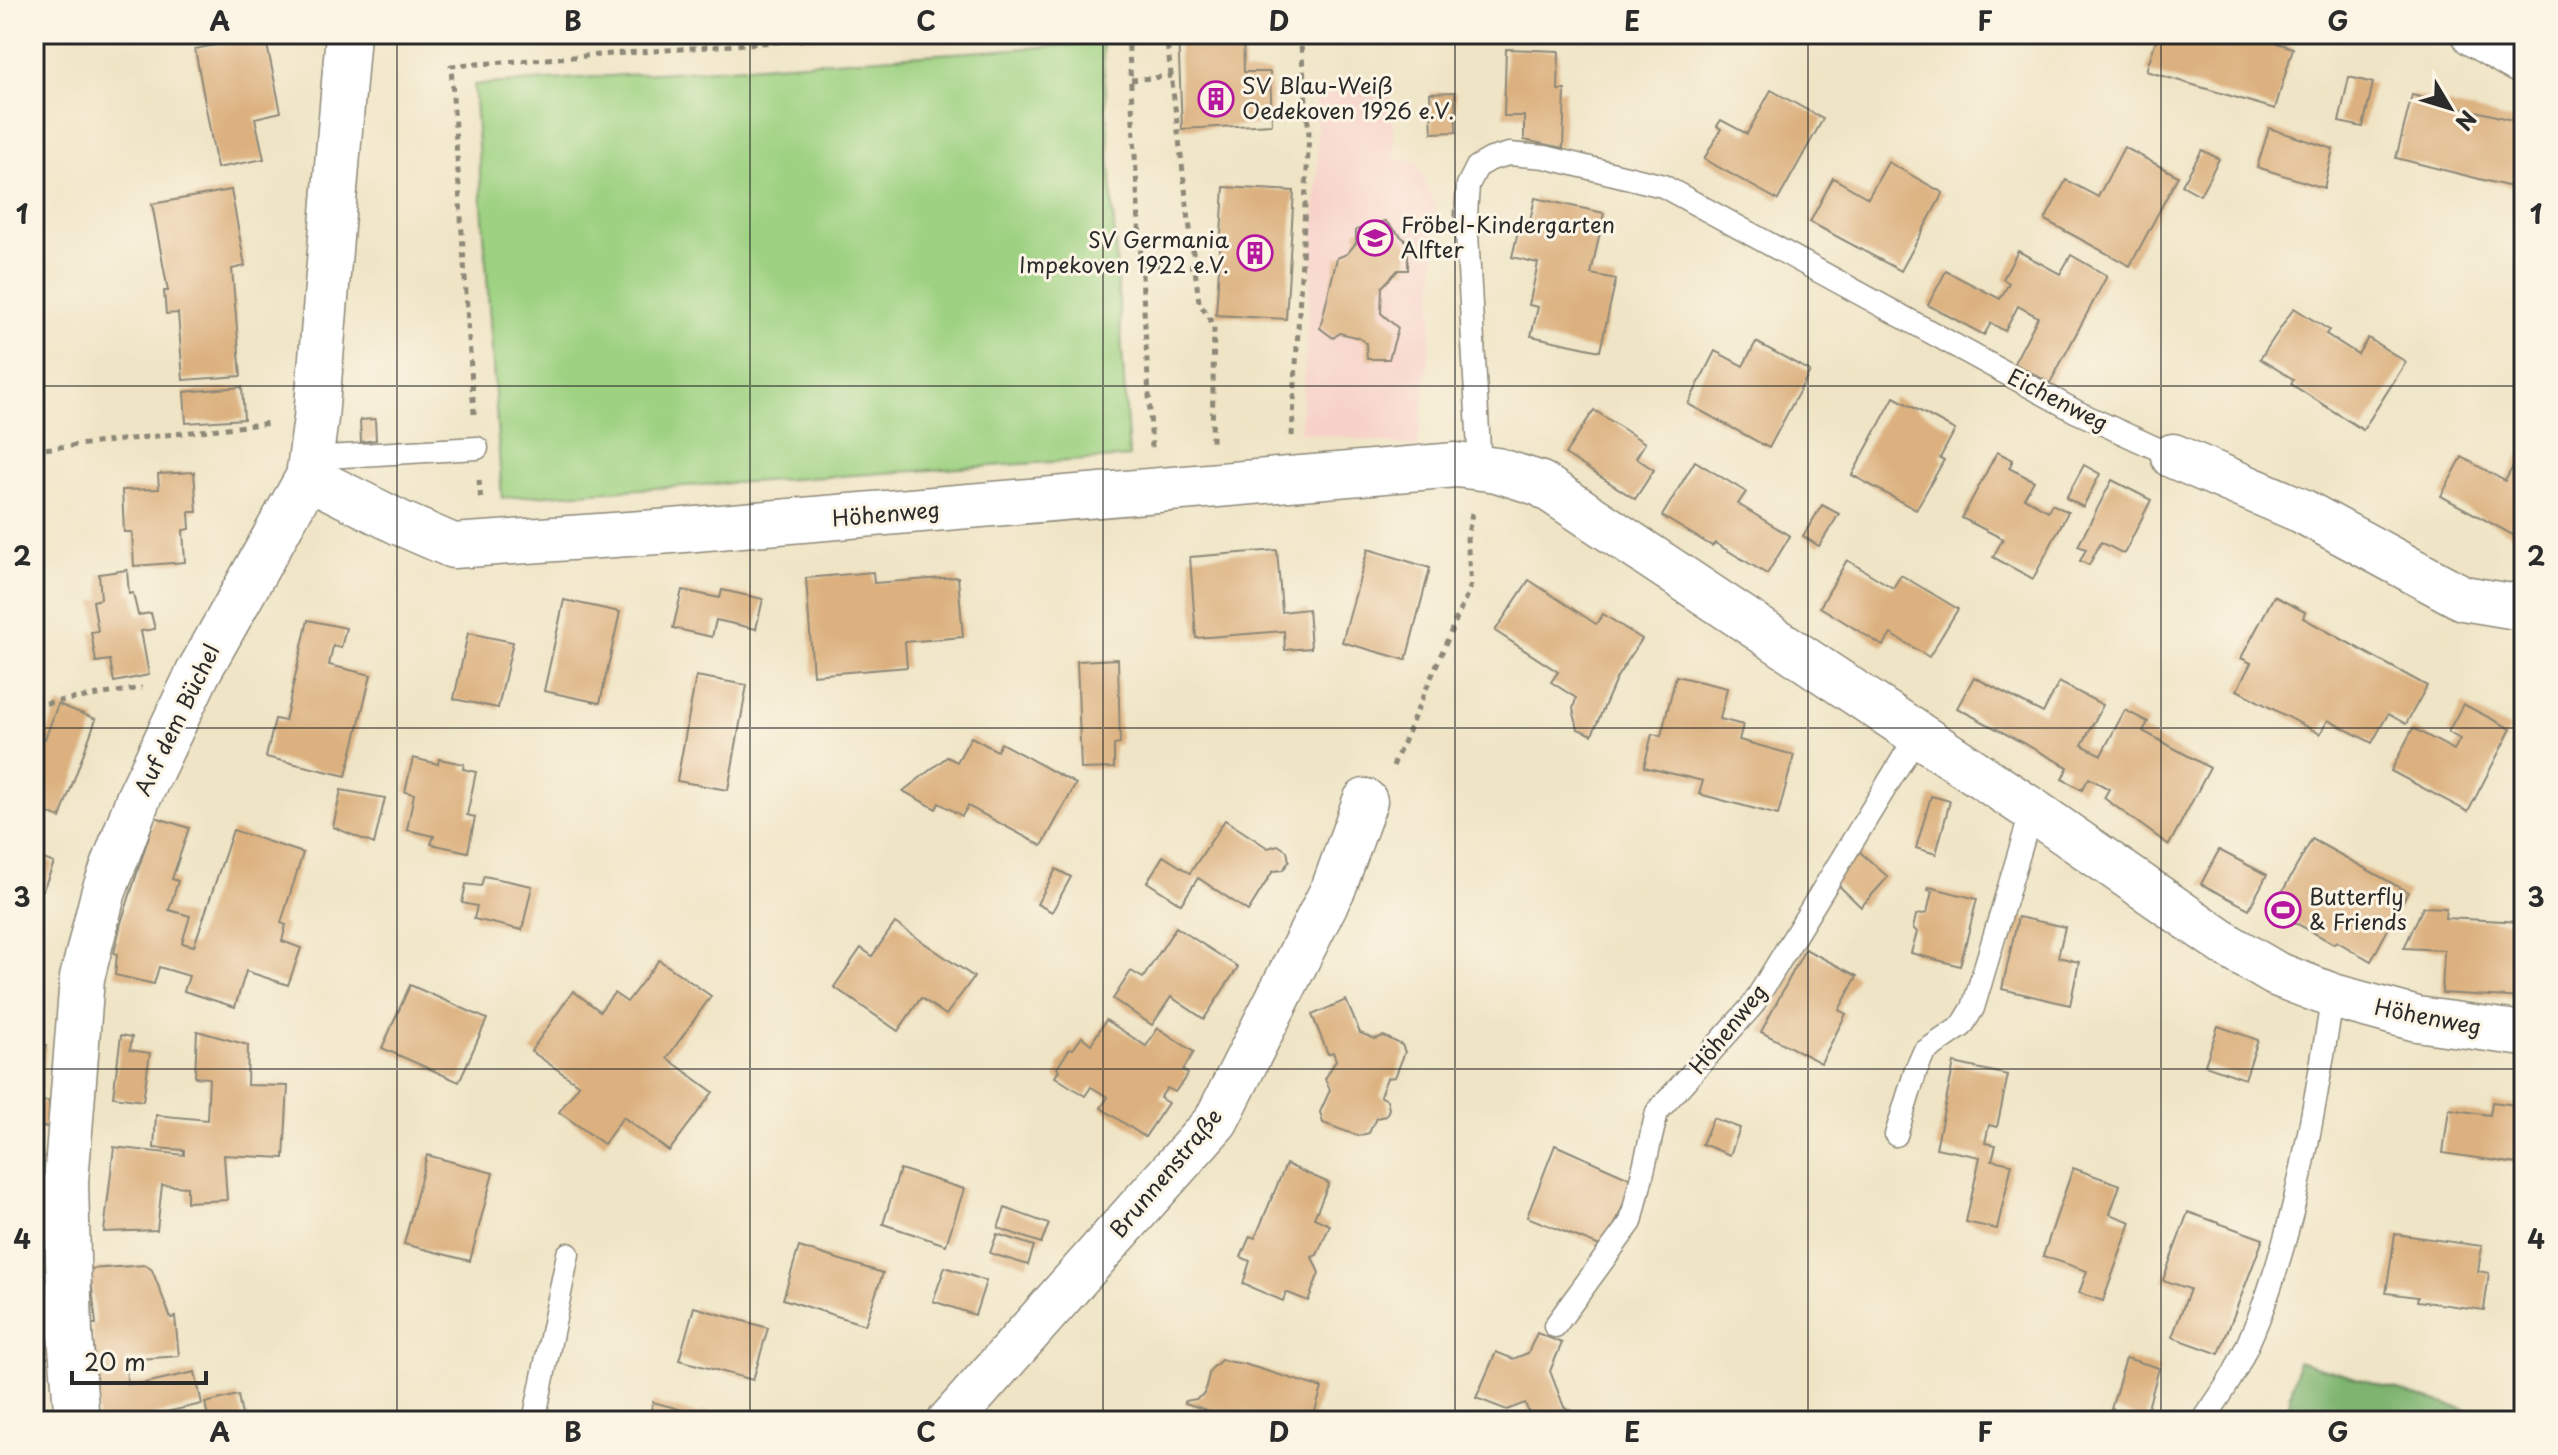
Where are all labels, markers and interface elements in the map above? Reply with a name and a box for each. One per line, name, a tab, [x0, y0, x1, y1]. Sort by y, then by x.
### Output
text: A	[210, 1, 230, 40]
text: B	[564, 1, 582, 40]
text: C	[916, 1, 936, 40]
text: D	[1269, 1, 1289, 40]
text: E	[1624, 1, 1640, 40]
text: F	[1977, 1, 1993, 40]
text: G	[2327, 1, 2349, 40]
place label: SV Blau-Weiß Oedekoven 1926 e.V.	[1242, 68, 1454, 126]
north arrow	[2410, 68, 2490, 148]
building icon: SV Blau-Weiß Oedekoven 1926 e.V.	[1197, 80, 1235, 118]
text: N	[2449, 104, 2485, 138]
text: 1	[16, 194, 28, 233]
text: 1	[2530, 194, 2542, 233]
place label: Fröbel-Kindergarten Alfter	[1401, 207, 1615, 265]
school or university icon: Fröbel-Kindergarten Alfter	[1356, 219, 1394, 257]
place label: SV Germania Impekoven 1922 e.V.	[1019, 222, 1230, 280]
building icon: SV Germania Impekoven 1922 e.V.	[1236, 234, 1274, 272]
street label: Eichenweg	[2003, 359, 2115, 438]
street label: Höhenweg	[831, 491, 941, 534]
text: 2	[13, 536, 31, 575]
text: 2	[2527, 536, 2545, 575]
street label: Auf dem Büchel	[125, 638, 227, 801]
text: 3	[13, 877, 31, 916]
text: 3	[2527, 877, 2545, 916]
place label: Butterfly & Friends	[2309, 879, 2407, 937]
sports icon: Butterfly & Friends	[2264, 891, 2302, 929]
street label: Höhenweg	[1680, 976, 1774, 1081]
street label: Höhenweg	[2372, 989, 2485, 1042]
street label: Brunnenstraße	[1101, 1100, 1229, 1244]
text: 4	[13, 1219, 31, 1258]
text: 4	[2527, 1219, 2545, 1258]
scale bar	[72, 1335, 206, 1385]
text: 20 m	[84, 1343, 146, 1379]
text: A	[210, 1412, 230, 1451]
text: B	[564, 1412, 582, 1451]
text: C	[916, 1412, 936, 1451]
text: D	[1269, 1412, 1289, 1451]
text: E	[1624, 1412, 1640, 1451]
text: F	[1977, 1412, 1993, 1451]
text: G	[2327, 1412, 2349, 1451]

